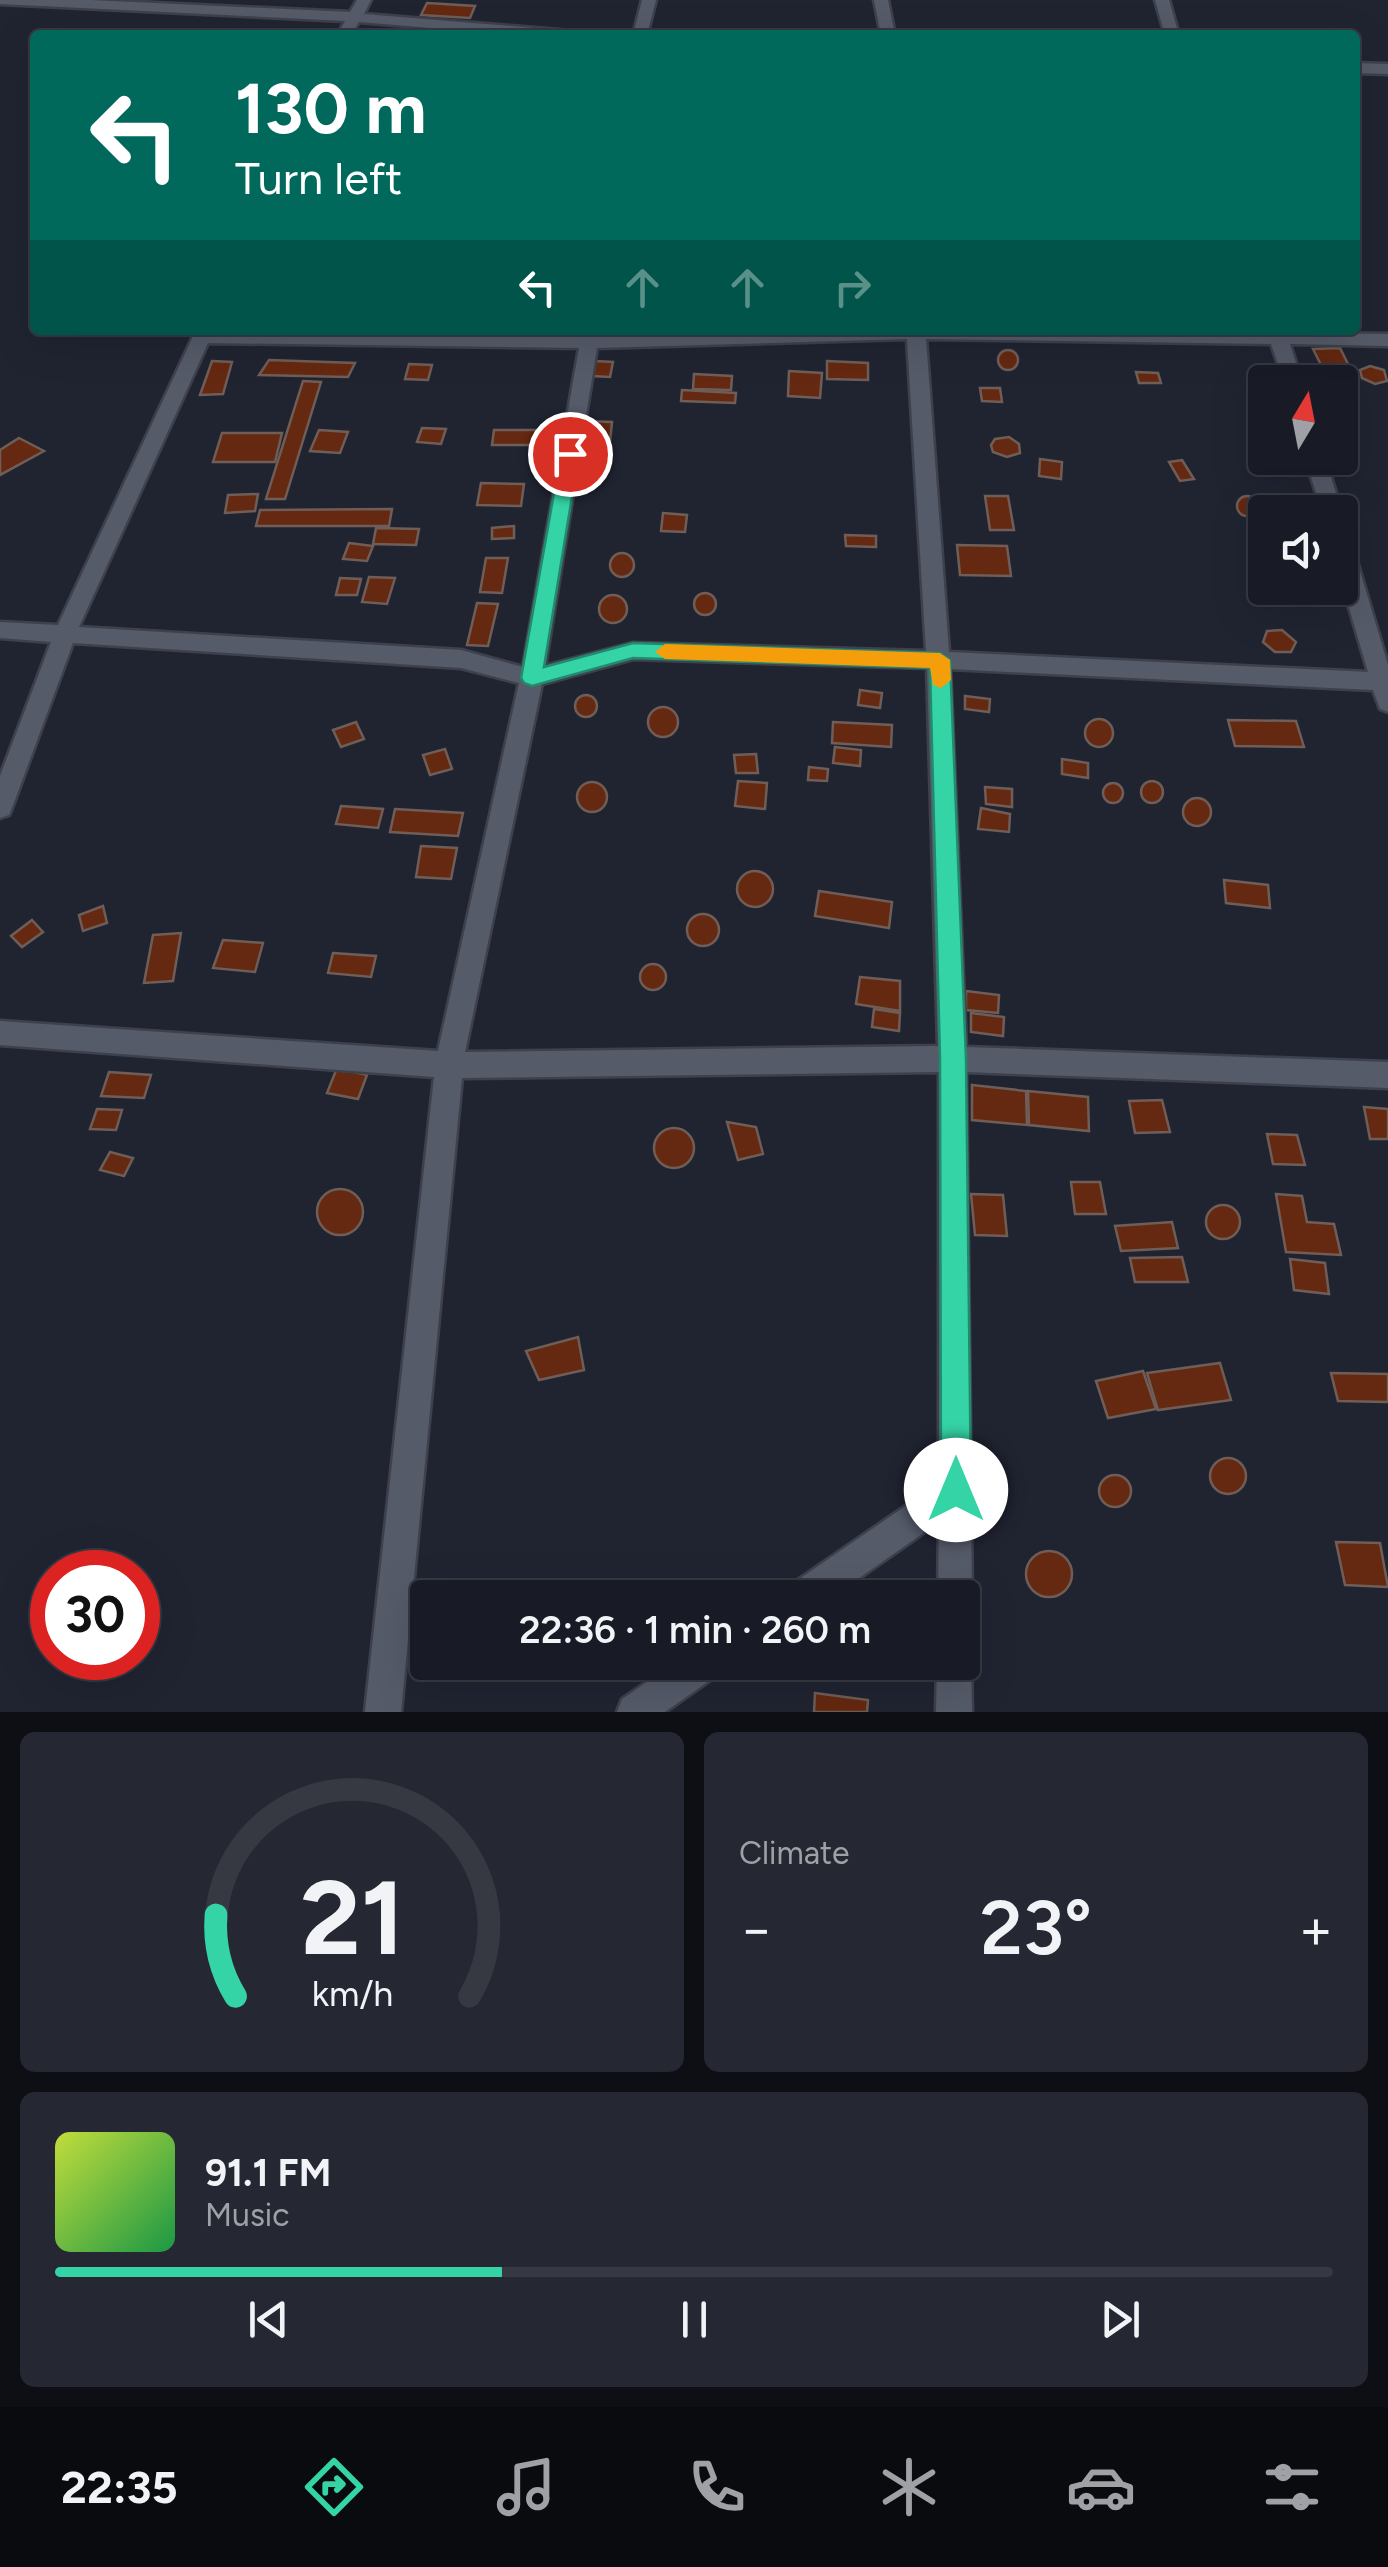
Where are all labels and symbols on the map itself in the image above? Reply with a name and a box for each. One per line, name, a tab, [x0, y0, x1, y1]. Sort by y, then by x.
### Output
north arrow	[1248, 365, 1358, 475]
pin	[528, 412, 613, 497]
position arrow	[904, 1438, 1008, 1542]
speed limit sign: 30	[30, 1550, 160, 1680]

